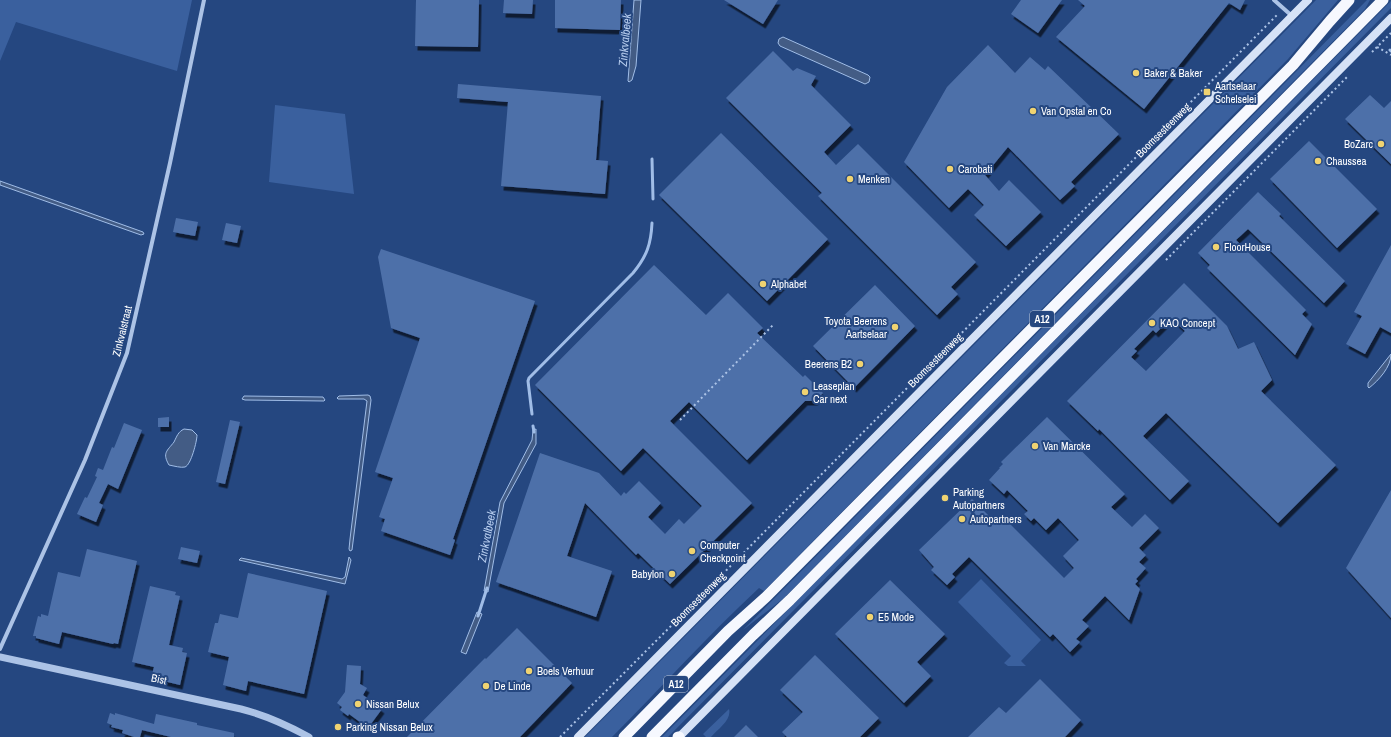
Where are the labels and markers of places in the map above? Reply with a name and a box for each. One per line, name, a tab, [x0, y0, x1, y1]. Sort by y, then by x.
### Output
place label: Baker & Baker	[1144, 66, 1202, 80]
marker: Baker & Baker	[1131, 68, 1141, 78]
place label: Aartselaar Schelselei	[1214, 79, 1257, 106]
marker: Aartselaar Schelselei	[1202, 87, 1212, 97]
place label: Van Opstal en Co	[1041, 104, 1112, 118]
marker: Van Opstal en Co	[1028, 106, 1038, 116]
place label: BoZarc	[1344, 137, 1373, 151]
marker: BoZarc	[1376, 139, 1386, 149]
place label: Chaussea	[1326, 154, 1367, 168]
marker: Chaussea	[1313, 156, 1323, 166]
place label: Carobati	[958, 162, 993, 176]
marker: Carobati	[945, 164, 955, 174]
place label: Menken	[858, 172, 890, 186]
marker: Menken	[845, 174, 855, 184]
place label: FloorHouse	[1224, 240, 1271, 254]
marker: FloorHouse	[1211, 242, 1221, 252]
place label: Alphabet	[770, 277, 807, 291]
marker: Alphabet	[758, 279, 768, 289]
place label: Toyota Beerens Aartselaar	[824, 314, 887, 341]
place label: KAO Concept	[1160, 316, 1216, 330]
marker: KAO Concept	[1147, 318, 1157, 328]
marker: Toyota Beerens Aartselaar	[890, 322, 900, 332]
place label: Beerens B2	[805, 357, 852, 371]
marker: Beerens B2	[855, 359, 865, 369]
place label: Leaseplan Car next	[813, 379, 855, 406]
marker: Leaseplan Car next	[800, 387, 810, 397]
place label: Van Marcke	[1043, 439, 1090, 453]
marker: Van Marcke	[1030, 441, 1040, 451]
place label: Parking Autopartners	[952, 485, 1005, 512]
marker: Parking Autopartners	[940, 493, 950, 503]
place label: Autopartners	[969, 512, 1022, 526]
marker: Autopartners	[957, 514, 967, 524]
place label: Computer Checkpoint	[700, 538, 746, 565]
marker: Computer Checkpoint	[687, 546, 697, 556]
place label: Babylon	[631, 567, 664, 581]
marker: Babylon	[667, 569, 677, 579]
place label: E5 Mode	[878, 610, 914, 624]
marker: E5 Mode	[865, 612, 875, 622]
place label: Boels Verhuur	[537, 664, 594, 678]
marker: Boels Verhuur	[524, 666, 534, 676]
place label: De Linde	[494, 679, 531, 693]
marker: De Linde	[481, 681, 491, 691]
place label: Nissan Belux	[366, 697, 420, 711]
marker: Nissan Belux	[353, 699, 363, 709]
place label: Parking Nissan Belux	[346, 720, 433, 734]
marker: Parking Nissan Belux	[333, 722, 343, 732]

